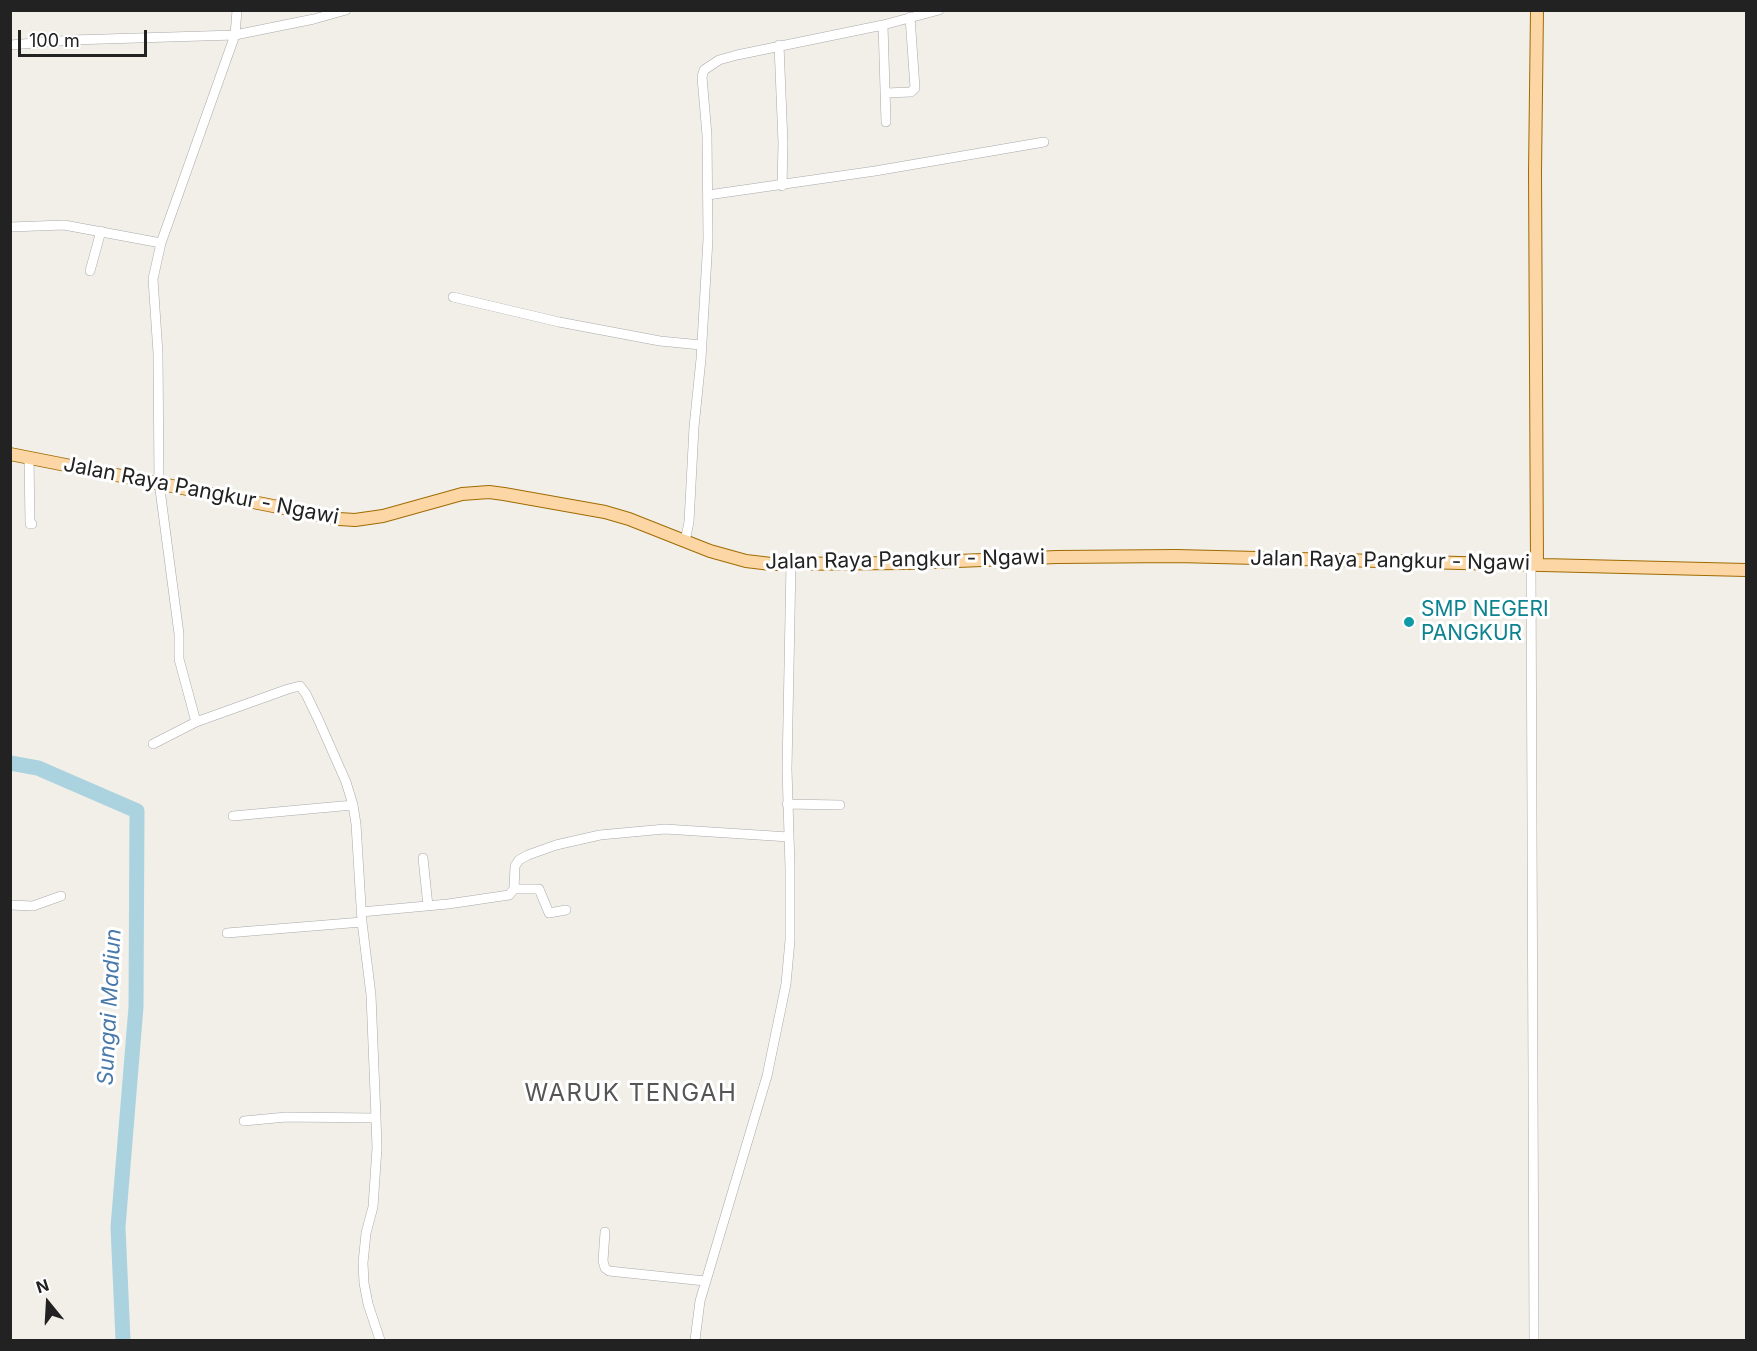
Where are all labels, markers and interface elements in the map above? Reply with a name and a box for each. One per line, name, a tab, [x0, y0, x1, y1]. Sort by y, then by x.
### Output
scale bar	[21, 18, 150, 56]
text: 100 m	[29, 30, 80, 51]
street label: Jalan Raya Pangkur - Ngawi	[61, 452, 341, 530]
street label: Jalan Raya Pangkur - Ngawi	[765, 545, 1045, 575]
street label: Jalan Raya Pangkur - Ngawi	[1250, 546, 1530, 576]
place label: SMP NEGERI PANGKUR	[1421, 597, 1549, 647]
marker: SMP NEGERI PANGKUR	[1402, 615, 1416, 629]
water label: Sungai Madiun	[93, 928, 127, 1086]
district label: WARUK TENGAH	[525, 1080, 737, 1108]
north arrow	[18, 1273, 78, 1333]
text: N	[34, 1274, 51, 1297]

